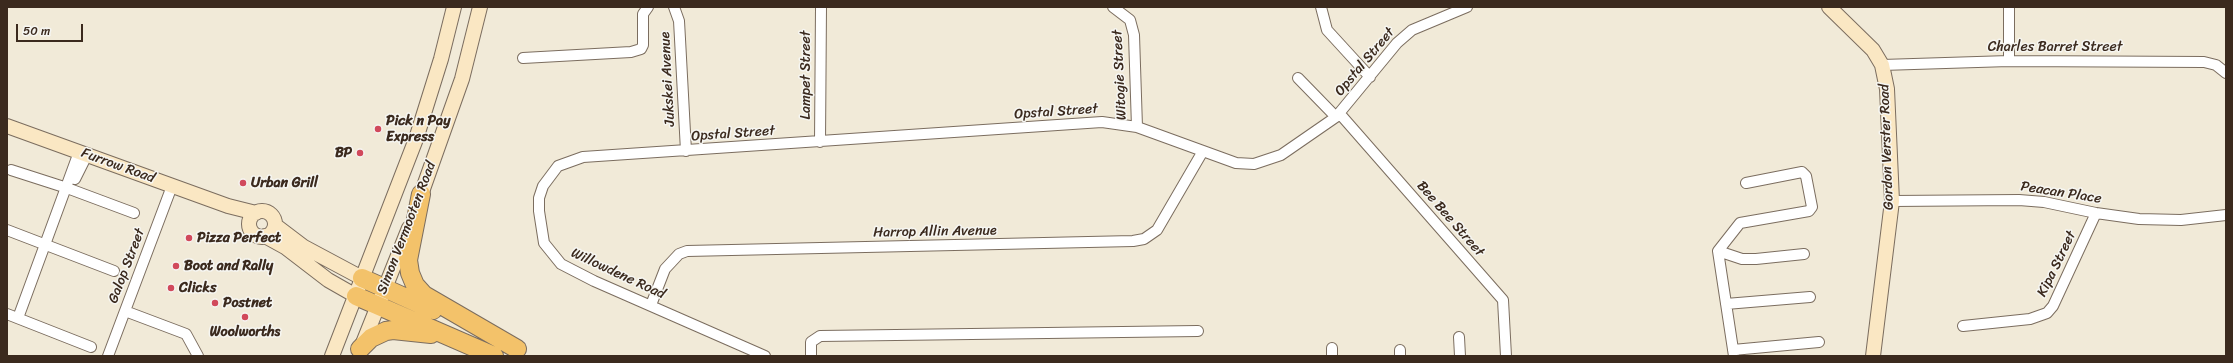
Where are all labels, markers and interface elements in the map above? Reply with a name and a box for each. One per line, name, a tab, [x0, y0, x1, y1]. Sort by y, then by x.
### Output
scale bar	[18, 16, 85, 42]
text: 50 m	[23, 20, 50, 42]
street label: Opstal Street	[1332, 24, 1398, 100]
street label: Witogie Street	[1109, 29, 1131, 121]
street label: Jukskei Avenue	[657, 31, 679, 127]
street label: Lampet Street	[798, 31, 814, 119]
street label: Charles Barret Street	[1988, 39, 2122, 55]
street label: Gordon Verster Road	[1876, 84, 1898, 210]
street label: Opstal Street	[1014, 101, 1098, 123]
place label: Pick n Pay Express	[386, 113, 450, 146]
street label: Opstal Street	[691, 123, 775, 145]
marker: Pick n Pay Express	[373, 124, 383, 134]
street label: Furrow Road	[79, 145, 157, 187]
place label: BP	[335, 145, 352, 161]
marker: BP	[355, 148, 365, 158]
street label: Simon Vermooten Road	[374, 159, 440, 297]
place label: Urban Grill	[251, 175, 318, 191]
marker: Urban Grill	[238, 178, 248, 188]
street label: Bee Bee Street	[1413, 178, 1487, 260]
street label: Peacan Place	[2019, 178, 2103, 208]
street label: Harrop Allin Avenue	[873, 223, 997, 241]
street label: Galop Street	[105, 226, 149, 306]
street label: Kipa Street	[2034, 228, 2080, 300]
place label: Pizza Perfect	[197, 230, 281, 246]
marker: Pizza Perfect	[184, 233, 194, 243]
street label: Willowdene Road	[568, 245, 668, 303]
place label: Boot and Rally	[184, 258, 273, 274]
marker: Boot and Rally	[171, 261, 181, 271]
place label: Clicks	[179, 280, 216, 296]
marker: Clicks	[166, 283, 176, 293]
place label: Postnet	[223, 295, 272, 311]
marker: Postnet	[210, 298, 220, 308]
marker: Woolworths	[240, 312, 250, 322]
place label: Woolworths	[210, 324, 280, 340]

